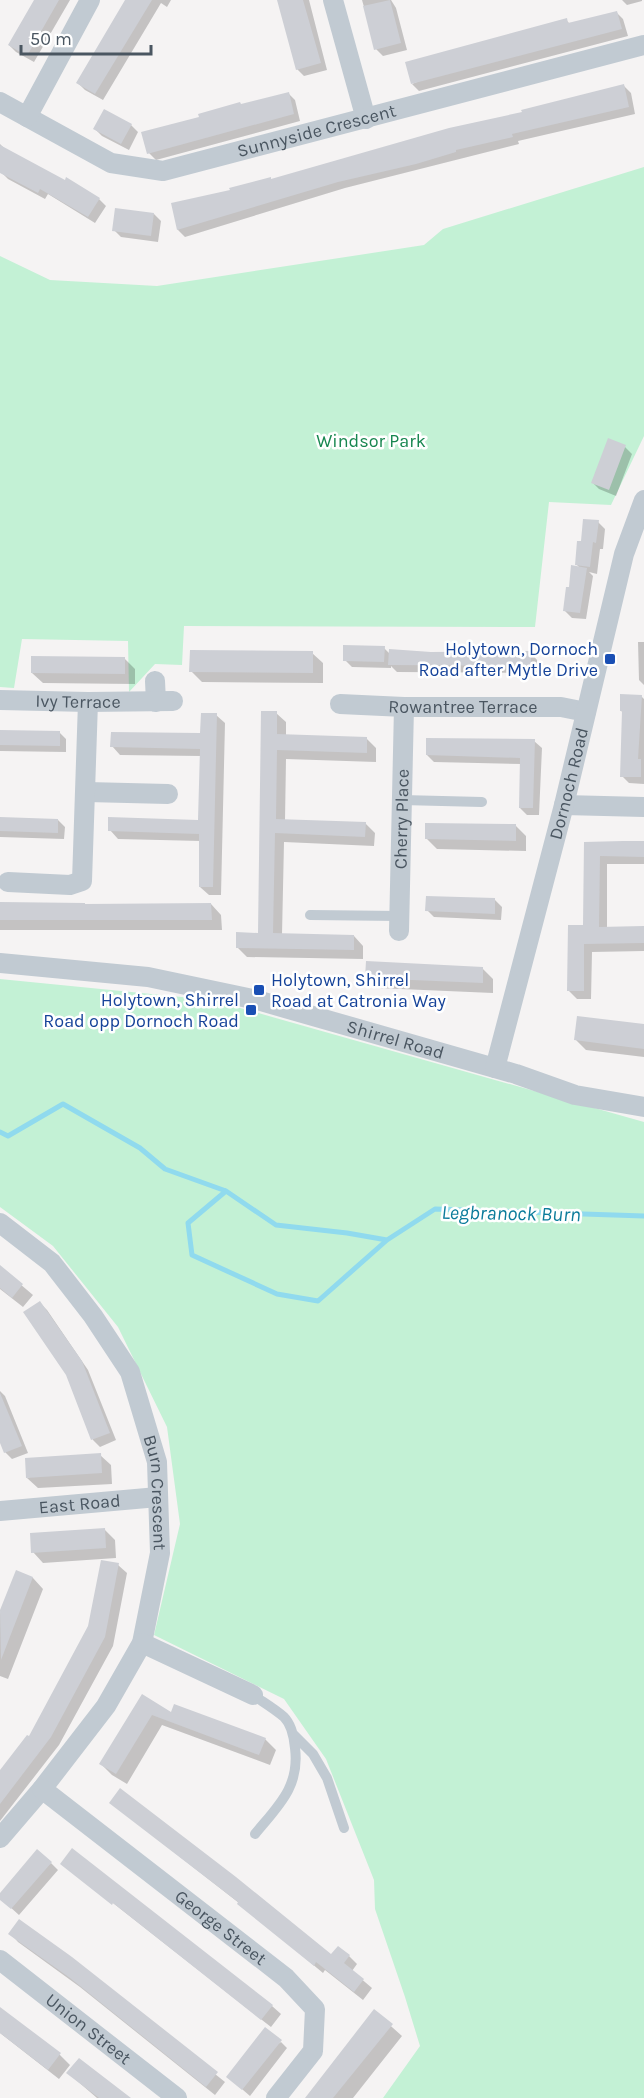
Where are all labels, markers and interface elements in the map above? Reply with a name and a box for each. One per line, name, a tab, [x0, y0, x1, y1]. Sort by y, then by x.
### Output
scale bar	[21, 18, 152, 56]
text: 50 m	[30, 28, 72, 50]
street label: Sunnyside Crescent	[235, 99, 399, 162]
park label: Windsor Park	[316, 430, 426, 452]
place label: Holytown, Dornoch Road after Mytle Drive	[418, 638, 598, 681]
marker: Holytown, Dornoch Road after Mytle Drive	[603, 652, 617, 666]
street label: Ivy Terrace	[35, 690, 121, 713]
street label: Rowantree Terrace	[388, 695, 538, 718]
street label: Dornoch Road	[544, 725, 593, 842]
street label: Cherry Place	[389, 769, 414, 869]
place label: Holytown, Shirrel Road at Catronia Way	[271, 969, 447, 1012]
marker: Holytown, Shirrel Road at Catronia Way	[252, 983, 266, 997]
place label: Holytown, Shirrel Road opp Dornoch Road	[43, 989, 239, 1032]
marker: Holytown, Shirrel Road opp Dornoch Road	[244, 1003, 258, 1017]
street label: Shirrel Road	[344, 1015, 447, 1064]
water label: Legbranock Burn	[441, 1201, 581, 1226]
street label: Burn Crescent	[138, 1432, 171, 1551]
street label: East Road	[38, 1489, 122, 1519]
street label: George Street	[170, 1885, 271, 1970]
street label: Union Street	[41, 1989, 136, 2069]

